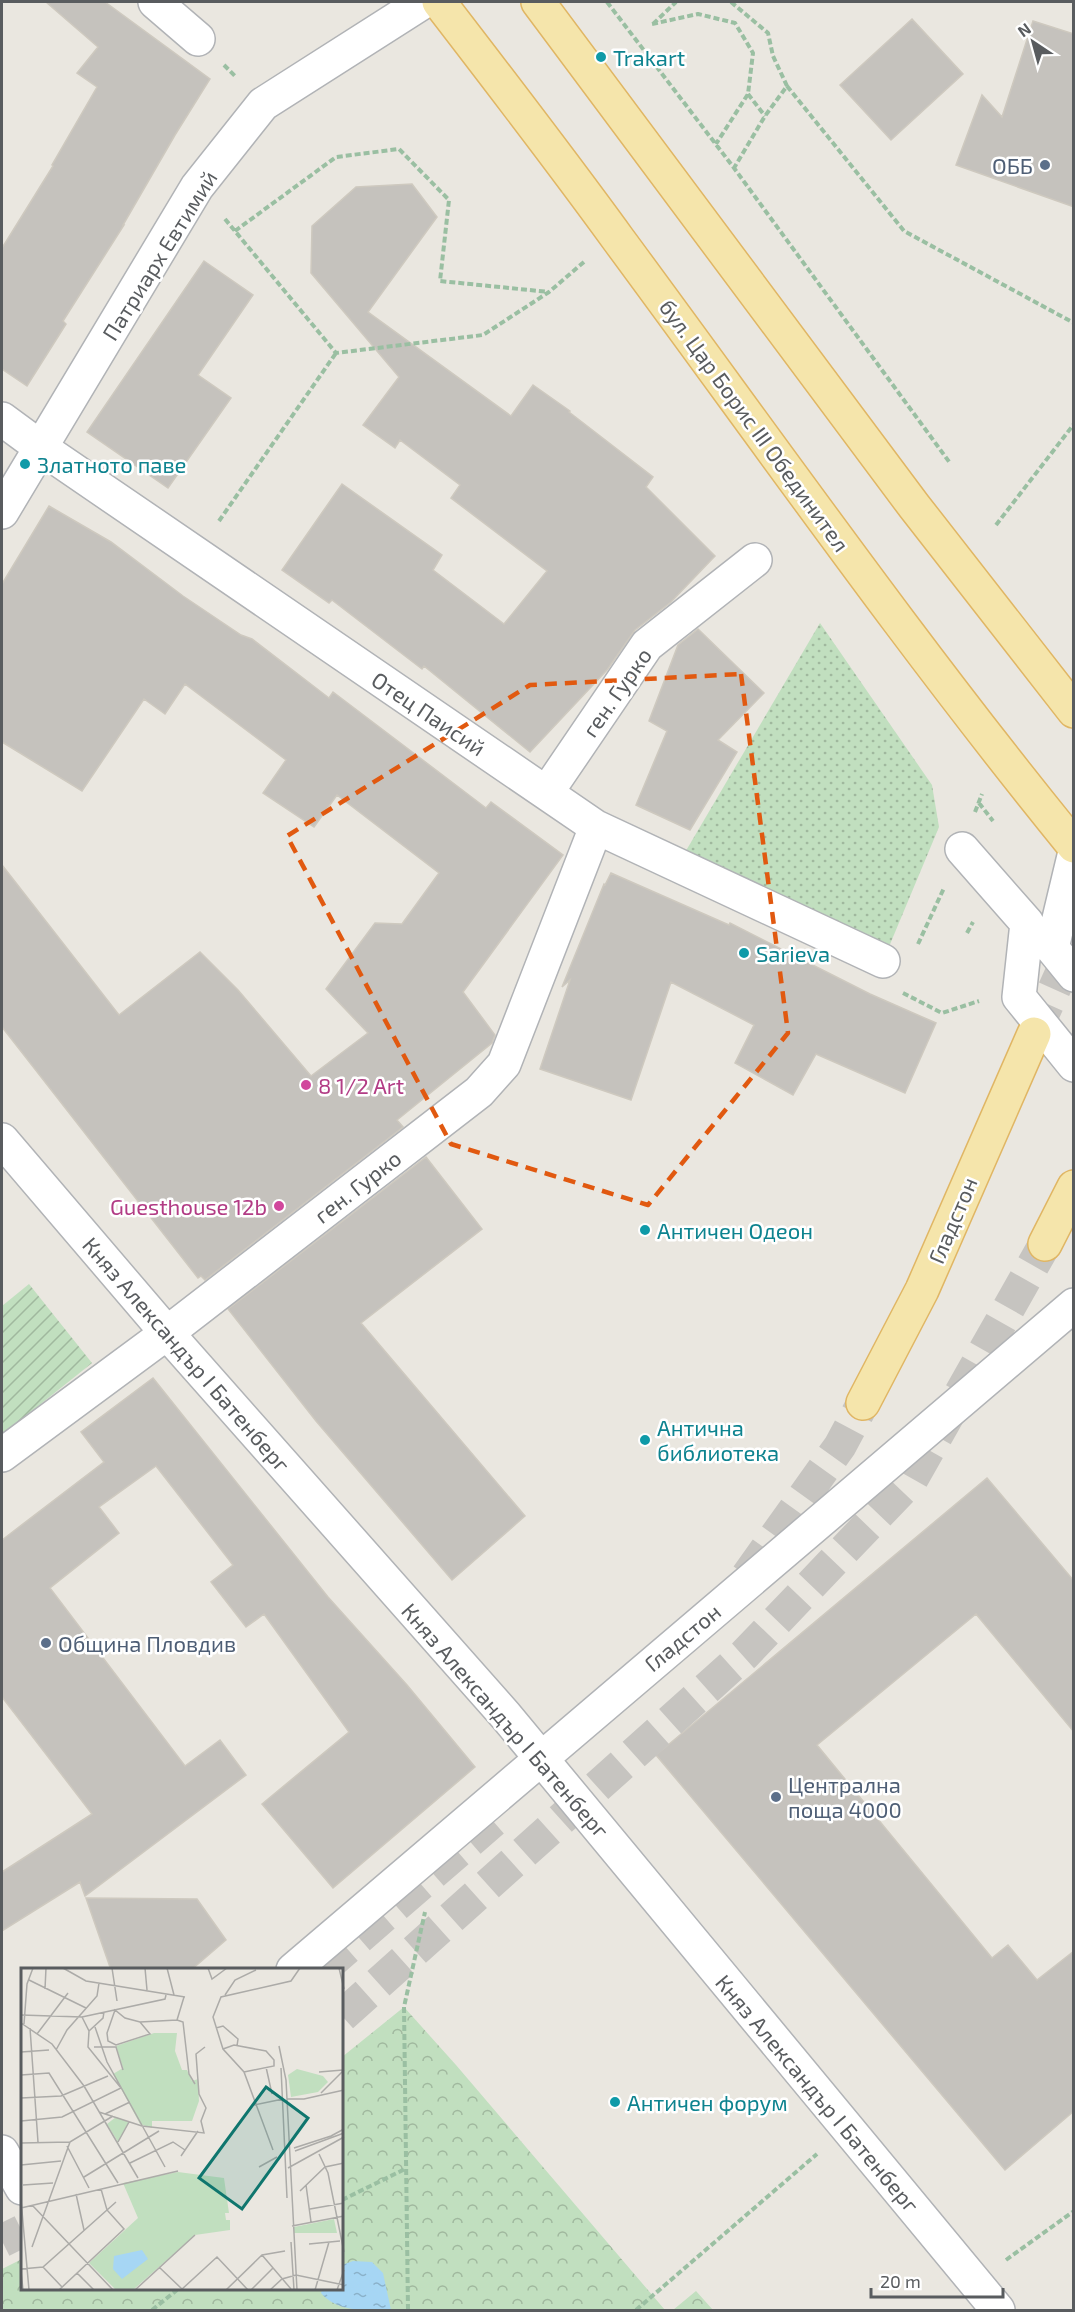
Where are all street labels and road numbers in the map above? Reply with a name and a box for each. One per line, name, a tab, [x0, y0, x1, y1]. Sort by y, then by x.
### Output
street label: Патриарх Евтимий	[96, 165, 222, 345]
street label: бул. Цар Борис III Обединител	[654, 294, 855, 557]
street label: ген. Гурко	[576, 642, 657, 742]
street label: Отец Паисий	[367, 665, 491, 761]
street label: ген. Гурко	[308, 1144, 406, 1229]
street label: Гладстон	[922, 1173, 982, 1267]
street label: Княз Александър I Батенберг	[78, 1231, 296, 1477]
street label: Княз Александър I Батенберг	[397, 1597, 615, 1843]
street label: Гладстон	[639, 1598, 725, 1676]
street label: Княз Александър I Батенберг	[711, 1969, 925, 2217]

